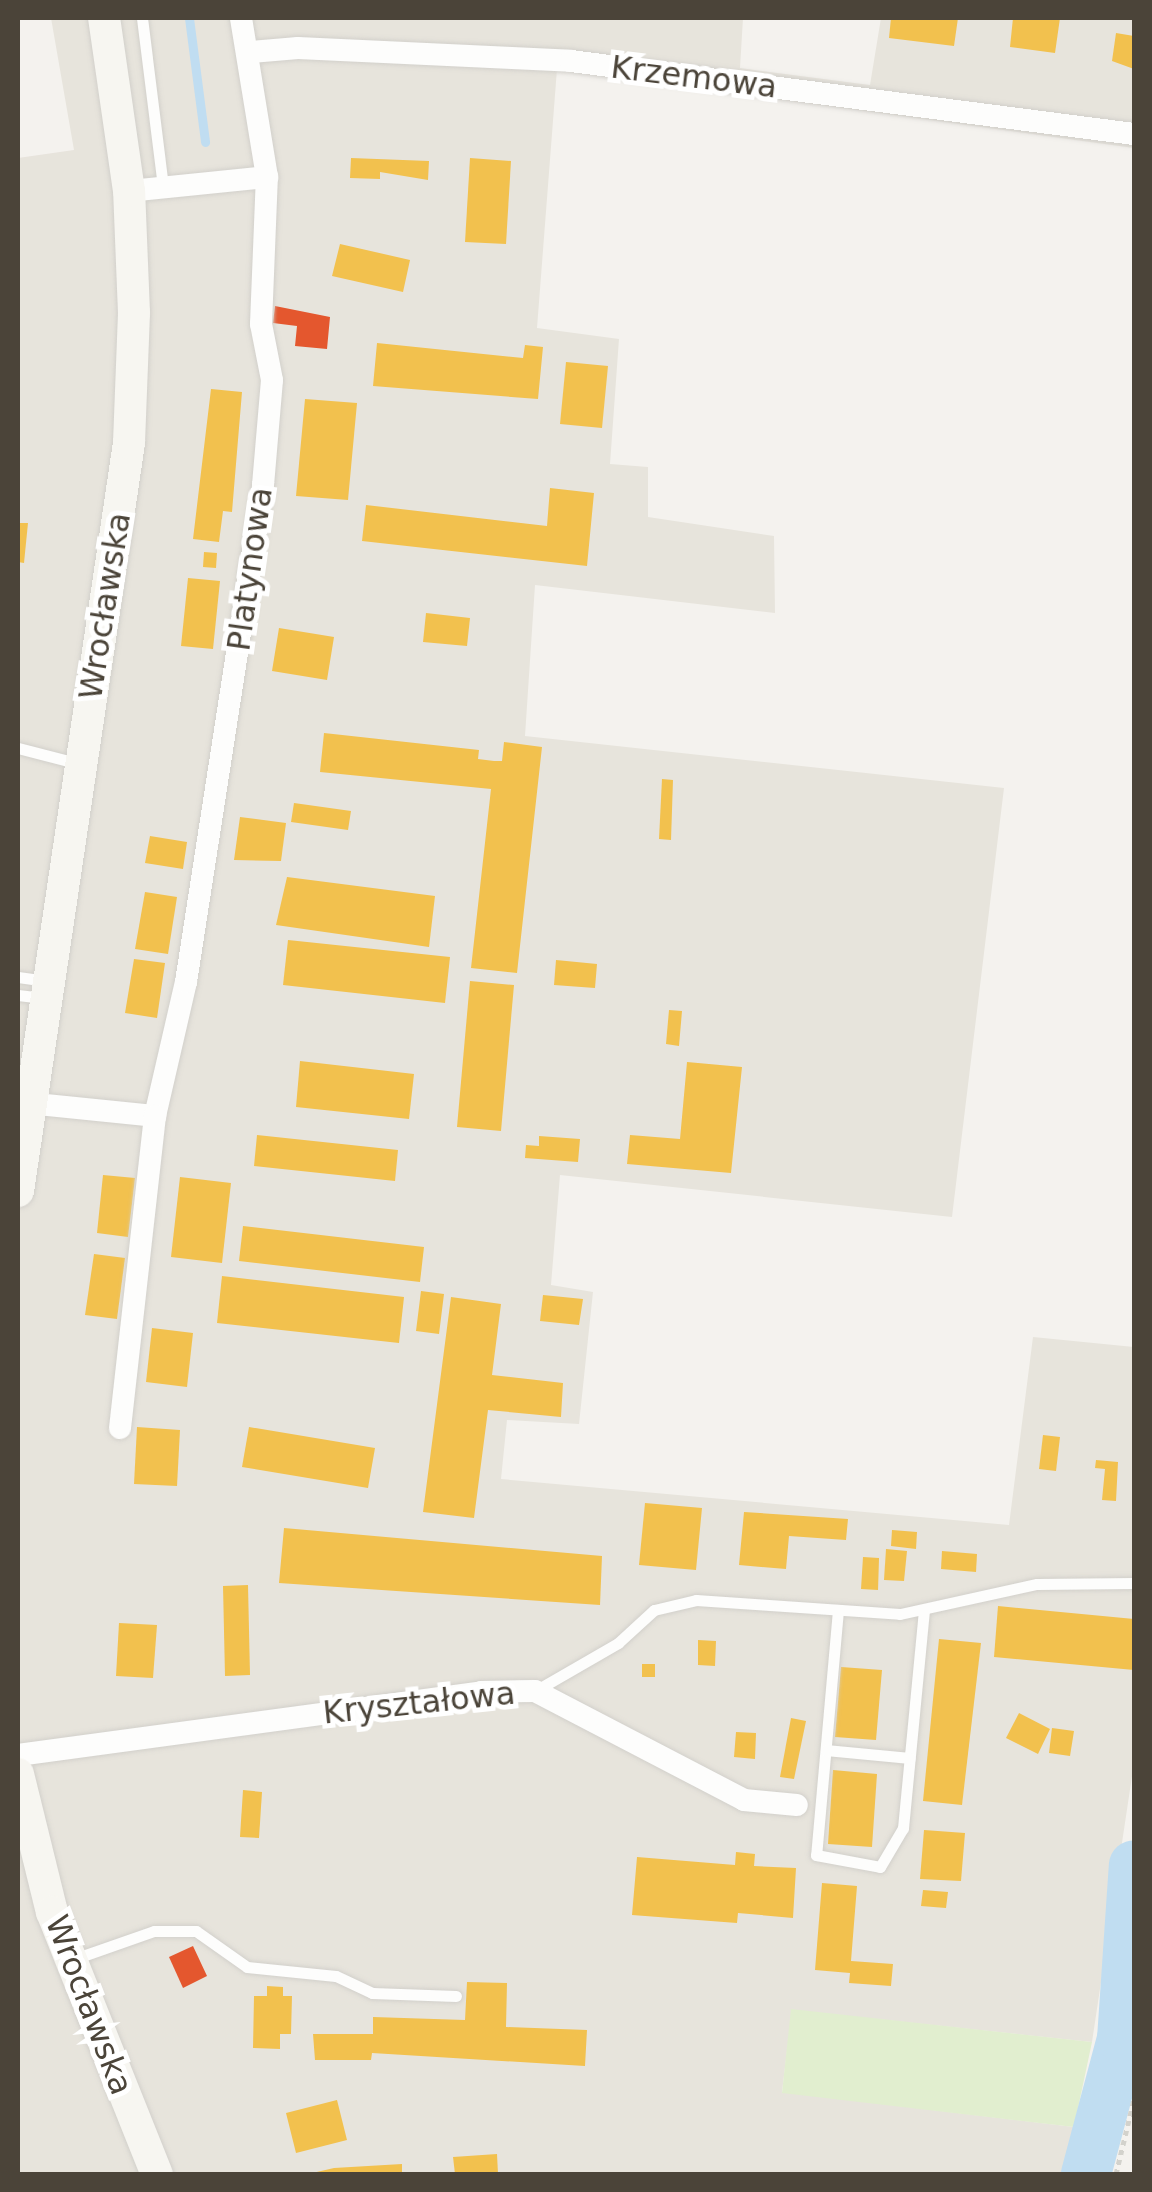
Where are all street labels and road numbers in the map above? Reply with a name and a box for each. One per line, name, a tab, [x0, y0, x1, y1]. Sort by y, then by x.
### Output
street label: Krzemowa	[609, 48, 779, 106]
street label: Platynowa	[220, 485, 280, 653]
street label: Wrocławska	[71, 510, 139, 702]
street label: Kryształowa	[321, 1674, 517, 1732]
street label: Wrocławska	[37, 1910, 141, 2100]

